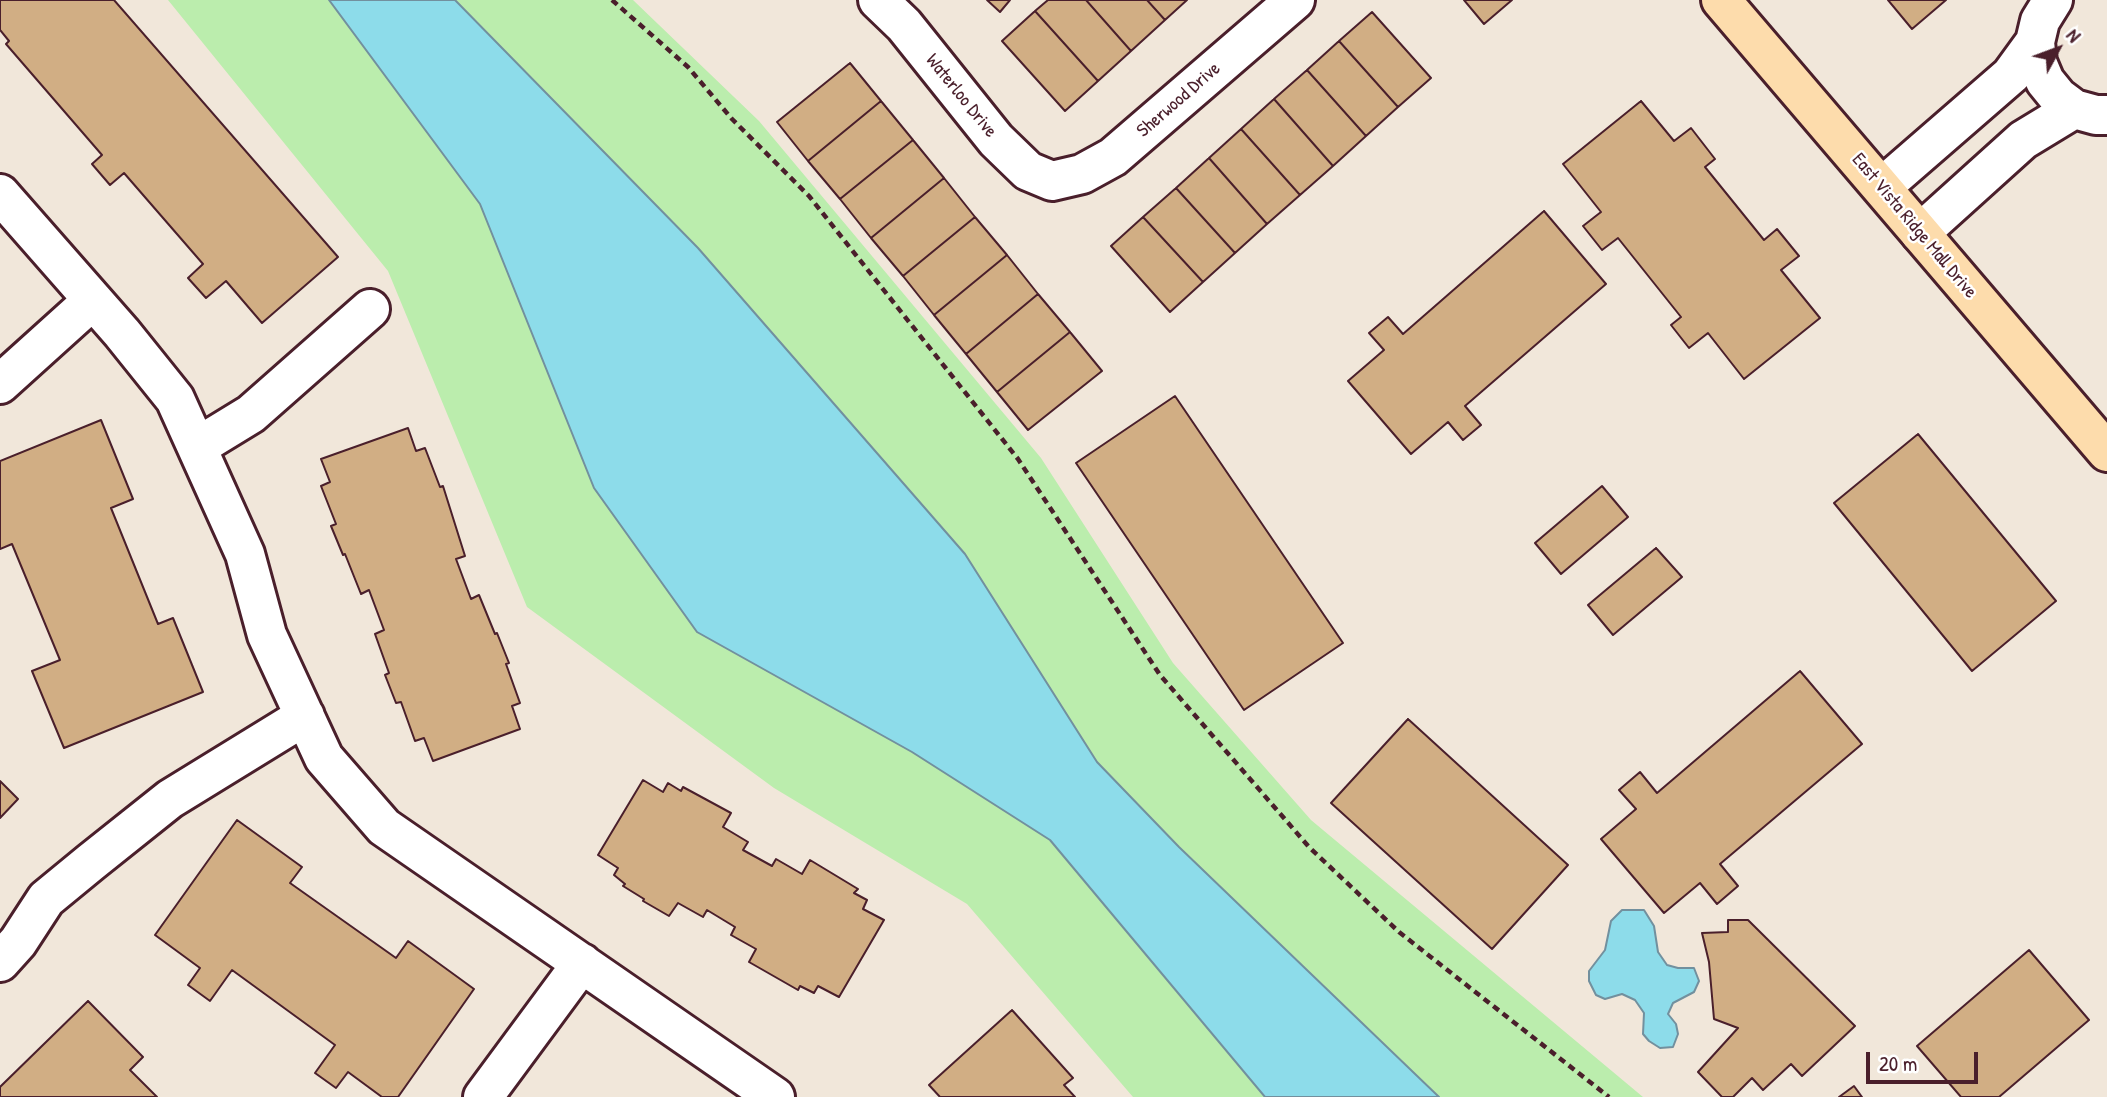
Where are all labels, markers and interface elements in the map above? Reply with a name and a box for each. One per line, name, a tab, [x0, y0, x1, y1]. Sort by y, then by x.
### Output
north arrow	[2023, 14, 2093, 84]
text: N	[2061, 23, 2087, 48]
street label: Waterloo Drive	[920, 50, 1002, 142]
street label: Sherwood Drive	[1133, 58, 1225, 142]
street label: East Vista Ridge Mall Drive	[1847, 149, 1981, 303]
scale bar	[1869, 1038, 1981, 1082]
text: 20 m	[1879, 1049, 1917, 1078]

